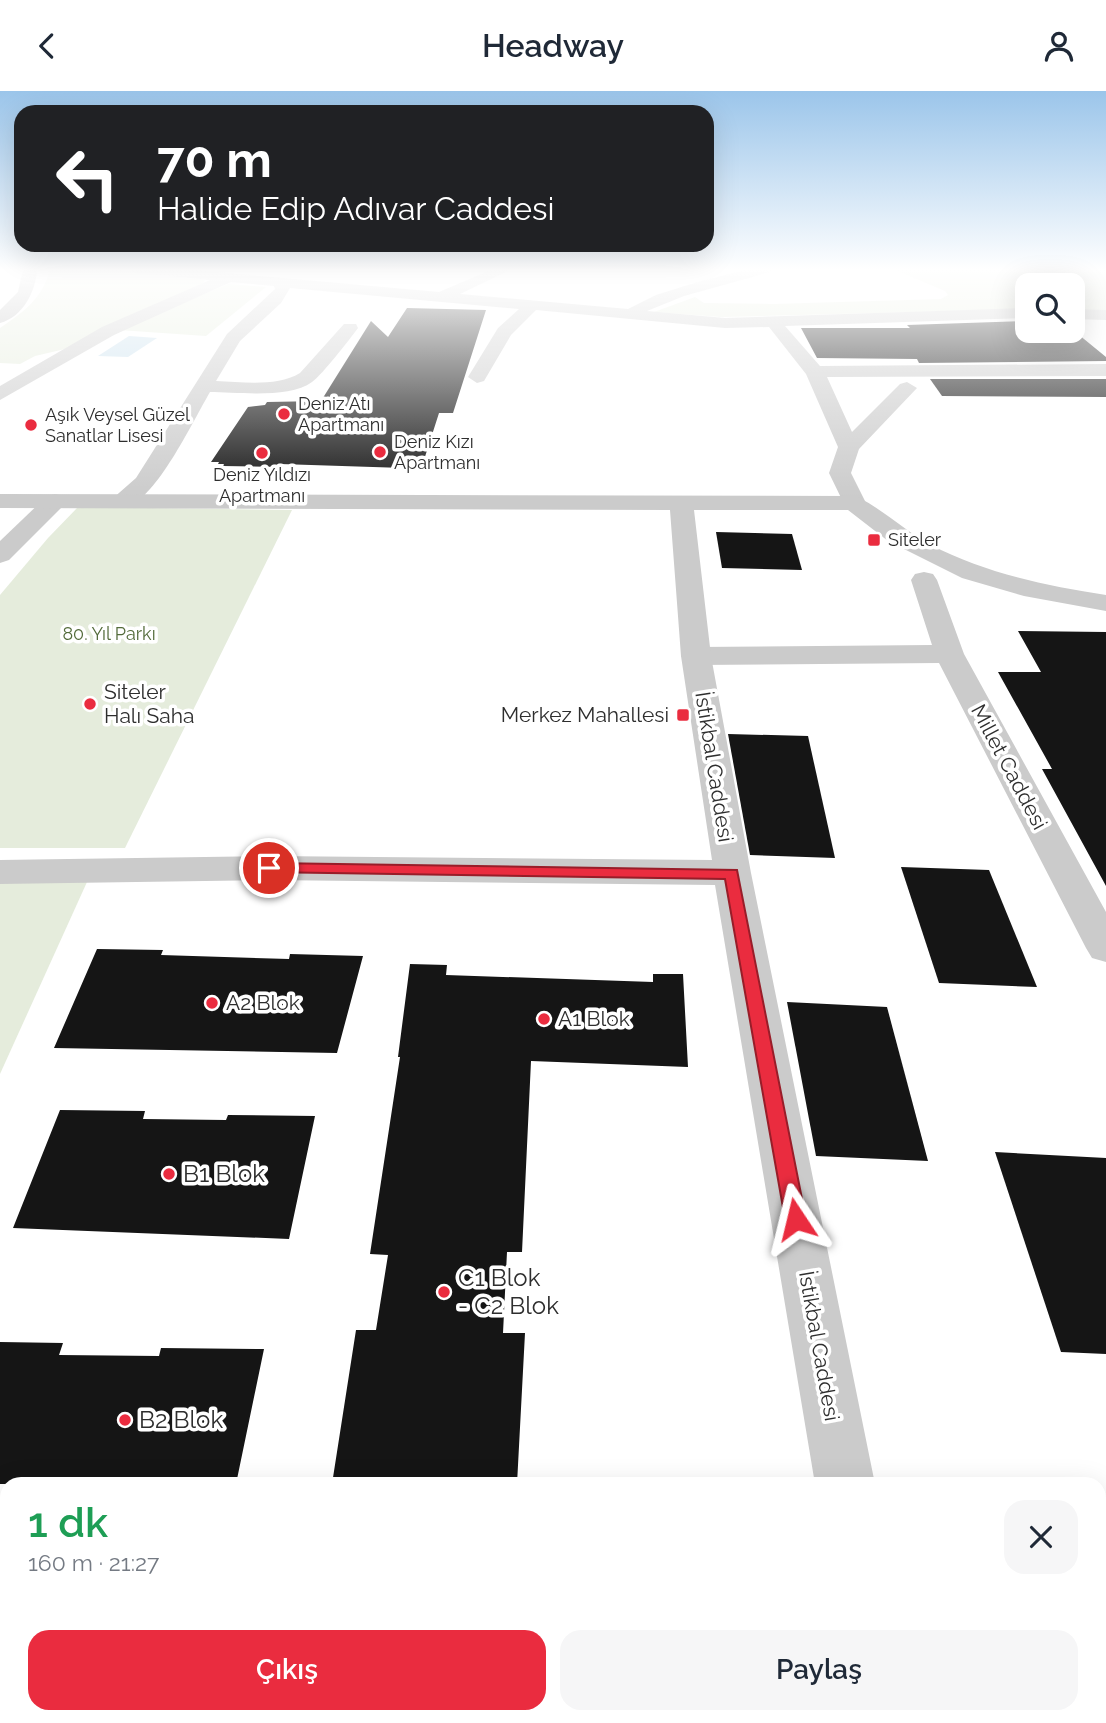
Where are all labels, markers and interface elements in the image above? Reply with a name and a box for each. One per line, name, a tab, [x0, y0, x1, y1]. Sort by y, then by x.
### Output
icon: back	[28, 27, 66, 65]
text: Headway	[482, 27, 624, 64]
icon: person	[1040, 27, 1078, 65]
text: 70 m	[157, 131, 272, 188]
icon: left	[42, 133, 133, 224]
text: Halide Edip Adıvar Caddesi	[157, 190, 554, 227]
map controls	[1015, 273, 1085, 343]
button: search	[1015, 273, 1085, 343]
place label: Deniz Atı Apartmanı	[298, 393, 384, 435]
place label: Aşık Veysel Güzel Sanatlar Lisesi	[45, 404, 190, 446]
marker: Deniz Atı Apartmanı	[276, 406, 292, 422]
marker: Aşık Veysel Güzel Sanatlar Lisesi	[23, 417, 39, 433]
place label: Deniz Kızı Apartmanı	[394, 431, 480, 473]
marker: Deniz Kızı Apartmanı	[372, 444, 388, 460]
marker: Deniz Yıldızı Apartmanı	[254, 445, 270, 461]
place label: Deniz Yıldızı Apartmanı	[213, 464, 311, 506]
place label: Siteler	[888, 529, 942, 550]
marker: Siteler	[866, 532, 882, 548]
park label: 80. Yıl Parkı	[62, 623, 156, 644]
place label: Siteler Halı Saha	[104, 679, 194, 728]
street label: İstikbal Caddesi	[690, 690, 739, 844]
marker: Siteler Halı Saha	[82, 696, 98, 712]
street label: Millet Caddesi	[966, 700, 1053, 834]
place label: Merkez Mahallesi	[501, 702, 669, 727]
marker: Merkez Mahallesi	[675, 707, 691, 723]
pin	[239, 838, 299, 898]
icon: arrive	[250, 849, 288, 887]
place label: A2 Blok	[226, 990, 300, 1015]
marker: A2 Blok	[204, 995, 220, 1011]
place label: A1 Blok	[558, 1006, 630, 1031]
marker: A1 Blok	[536, 1011, 552, 1027]
place label: B1 Blok	[183, 1159, 265, 1188]
marker: B1 Blok	[161, 1166, 177, 1182]
position arrow	[759, 1182, 833, 1256]
place label: C1 Blok - C2 Blok	[458, 1263, 559, 1320]
street label: İstikbal Caddesi	[794, 1269, 845, 1423]
marker: C1 Blok - C2 Blok	[436, 1284, 452, 1300]
place label: B2 Blok	[139, 1405, 223, 1434]
marker: B2 Blok	[117, 1412, 133, 1428]
text: 1 dk	[28, 1498, 108, 1547]
button: close	[1004, 1500, 1078, 1574]
text: 160 m · 21:27	[28, 1549, 159, 1576]
button: Çıkış	[28, 1630, 546, 1710]
button: Paylaş	[560, 1630, 1078, 1710]

